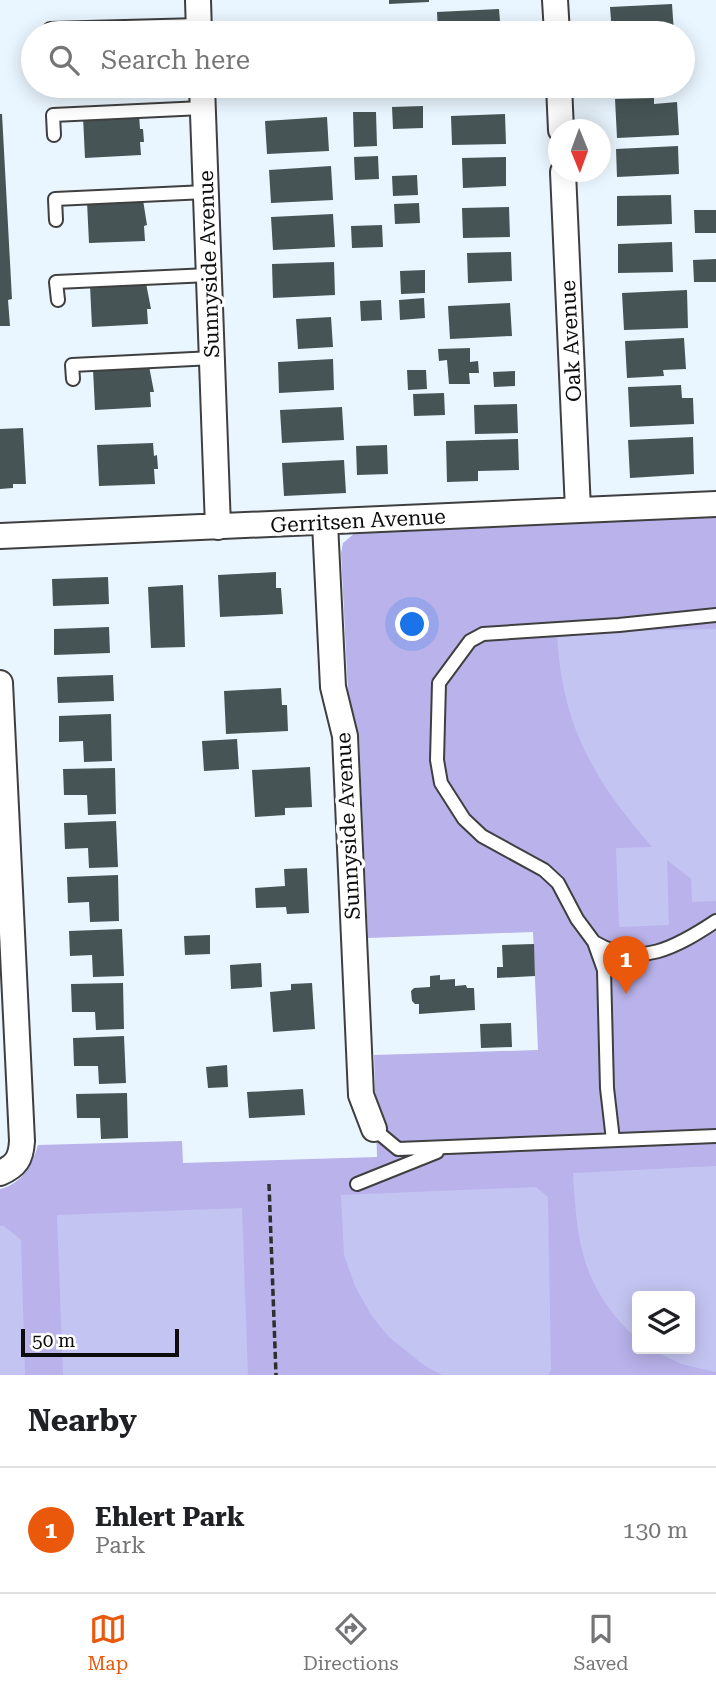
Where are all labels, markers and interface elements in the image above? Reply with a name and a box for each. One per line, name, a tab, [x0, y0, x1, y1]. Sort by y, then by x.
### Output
search box	[21, 21, 695, 98]
icon: search	[45, 41, 83, 79]
text: Search here	[101, 45, 250, 75]
north arrow	[548, 119, 611, 182]
street label: Sunnyside Avenue	[194, 170, 224, 358]
street label: Oak Avenue	[556, 279, 586, 403]
street label: Gerritsen Avenue	[270, 504, 446, 538]
your location	[395, 607, 429, 641]
street label: Sunnyside Avenue	[331, 732, 365, 920]
pin: 1	[603, 936, 649, 994]
map controls	[632, 1291, 695, 1354]
button: layers	[632, 1291, 695, 1354]
scale bar	[21, 1326, 178, 1358]
text: 50 m	[32, 1329, 75, 1352]
text: Nearby	[28, 1403, 137, 1438]
text: Ehlert Park	[95, 1502, 245, 1532]
text: 1	[45, 1517, 57, 1544]
text: 130 m	[623, 1517, 688, 1544]
text: Park	[95, 1532, 146, 1559]
tab: Map	[87, 1610, 128, 1675]
tab: Directions	[303, 1610, 399, 1675]
tab: Saved	[573, 1610, 629, 1675]

